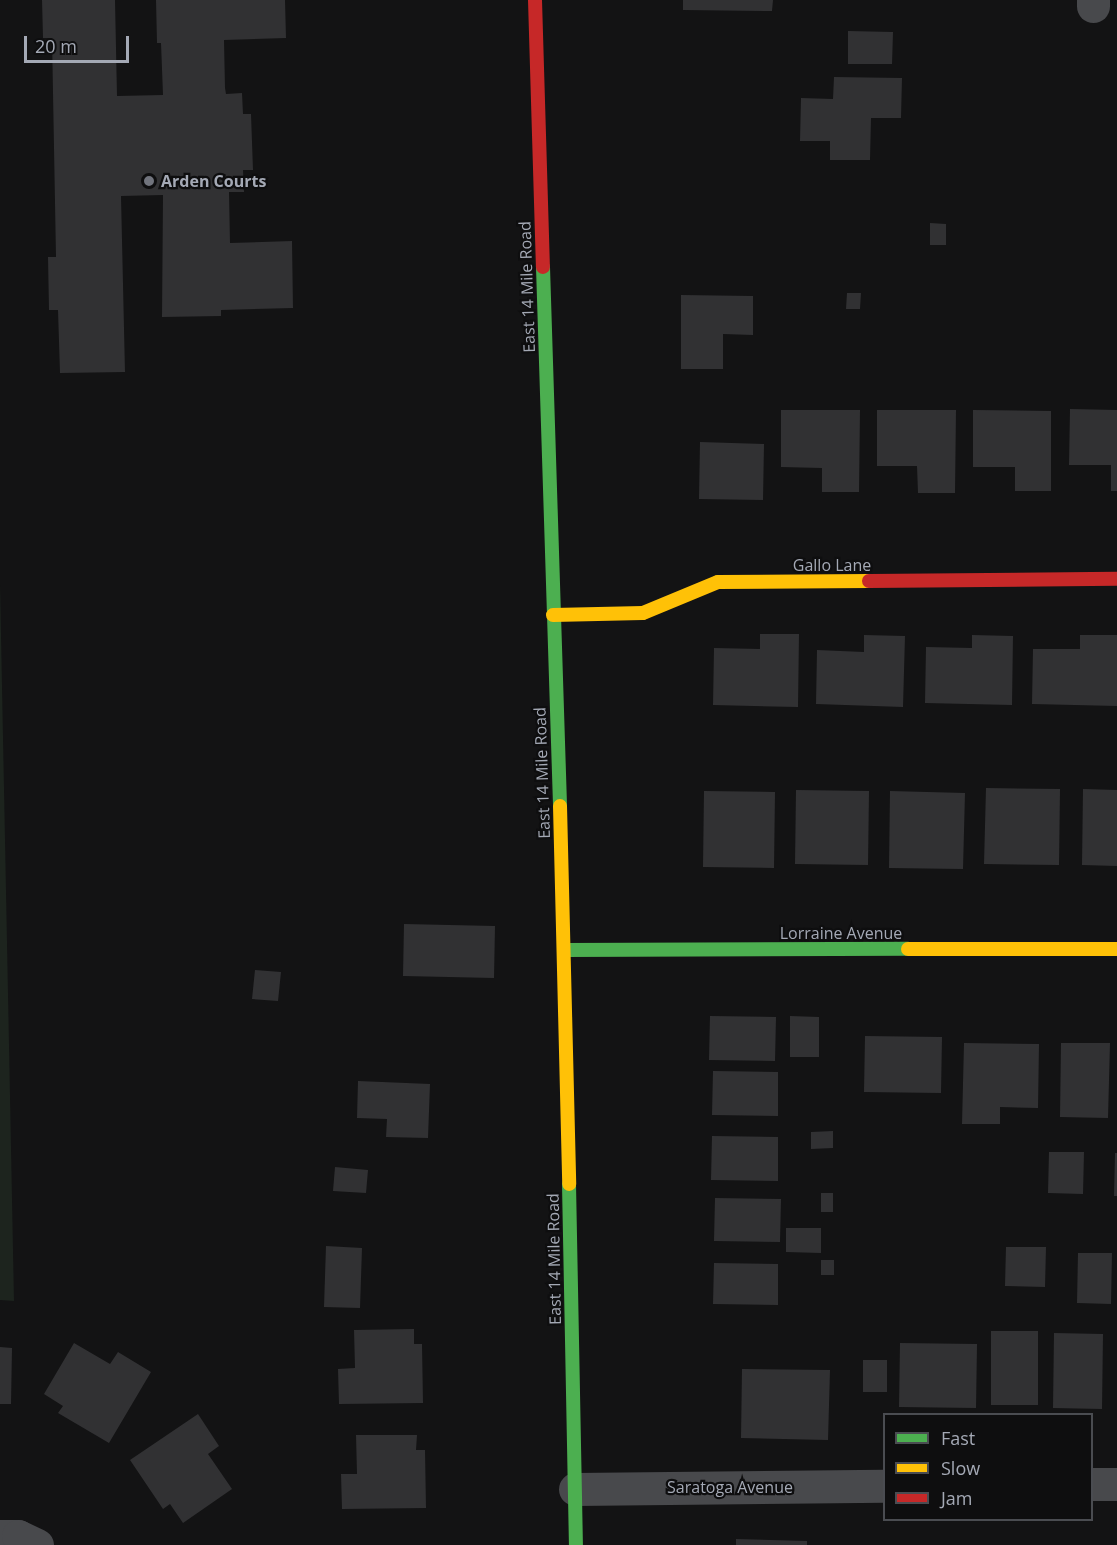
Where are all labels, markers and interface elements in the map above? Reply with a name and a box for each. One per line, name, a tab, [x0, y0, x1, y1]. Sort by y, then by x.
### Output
scale bar	[27, 24, 132, 62]
text: 20 m	[35, 34, 77, 58]
place label: Arden Courts	[161, 171, 266, 191]
marker: Arden Courts	[142, 174, 156, 188]
street label: East 14 Mile Road	[515, 221, 539, 353]
street label: Gallo Lane	[793, 555, 871, 575]
street label: East 14 Mile Road	[530, 707, 554, 839]
street label: Lorraine Avenue	[780, 923, 902, 943]
street label: East 14 Mile Road	[543, 1193, 565, 1325]
legend	[883, 1413, 1093, 1521]
text: Fast	[941, 1426, 975, 1450]
text: Slow	[941, 1456, 980, 1480]
street label: Saratoga Avenue	[667, 1477, 793, 1497]
text: Jam	[941, 1486, 973, 1510]

